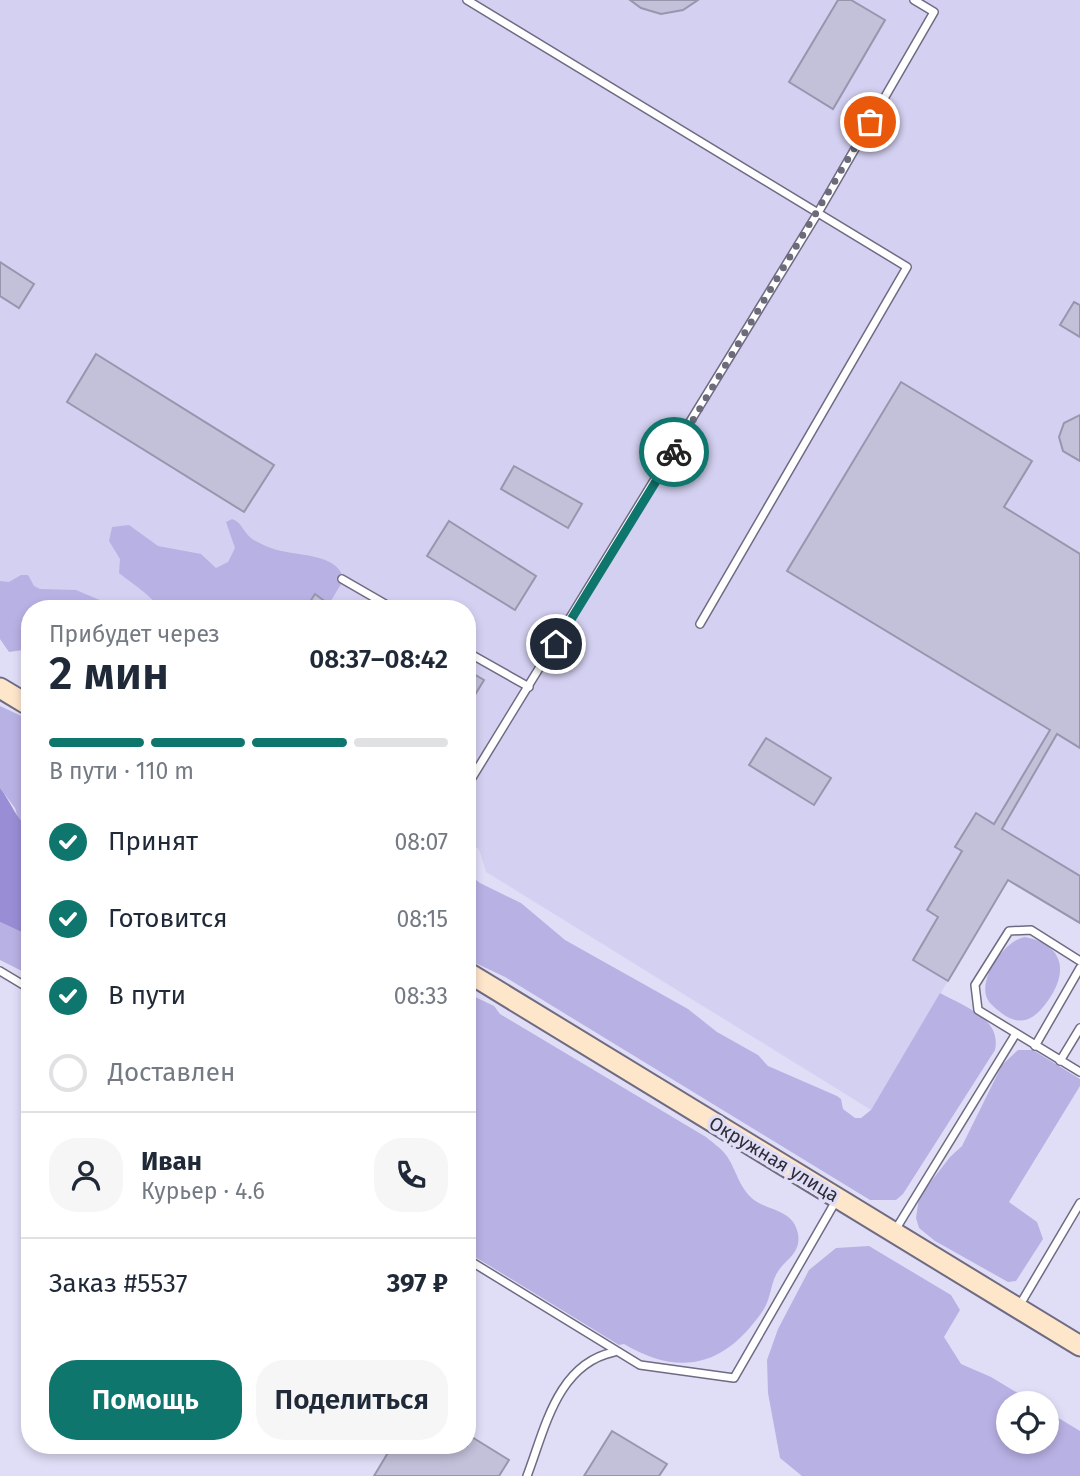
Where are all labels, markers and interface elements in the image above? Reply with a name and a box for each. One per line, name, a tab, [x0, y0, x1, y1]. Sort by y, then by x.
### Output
pin	[840, 92, 900, 152]
icon: bag	[851, 103, 889, 141]
courier	[639, 417, 709, 487]
icon: bike	[655, 433, 693, 471]
pin	[526, 614, 586, 674]
text: Прибудет через	[49, 620, 220, 648]
icon: home	[537, 625, 575, 663]
text: 08:37–08:42	[309, 644, 448, 675]
text: 2 мин	[49, 646, 169, 701]
text: В пути · 110 m	[49, 757, 194, 785]
icon: check	[49, 823, 87, 861]
text: Принят	[108, 826, 198, 857]
text: 08:07	[394, 828, 448, 856]
icon: check	[49, 900, 87, 938]
text: Готовится	[108, 903, 228, 934]
text: 08:15	[396, 905, 448, 933]
icon: check	[49, 977, 87, 1015]
text: В пути	[108, 980, 186, 1011]
text: 08:33	[394, 982, 448, 1010]
text: Доставлен	[108, 1057, 235, 1088]
street label: Окружная улица	[705, 1111, 843, 1207]
button: person	[49, 1138, 123, 1212]
button: phone	[374, 1138, 448, 1212]
text: Иван	[141, 1146, 202, 1177]
text: Курьер · 4.6	[141, 1177, 265, 1205]
text: Заказ #5537	[49, 1268, 187, 1299]
text: 397 ₽	[387, 1268, 448, 1299]
button: Помощь	[49, 1360, 242, 1440]
button: Поделиться	[256, 1360, 448, 1440]
map controls	[996, 1391, 1059, 1454]
button: locate	[996, 1391, 1059, 1454]

